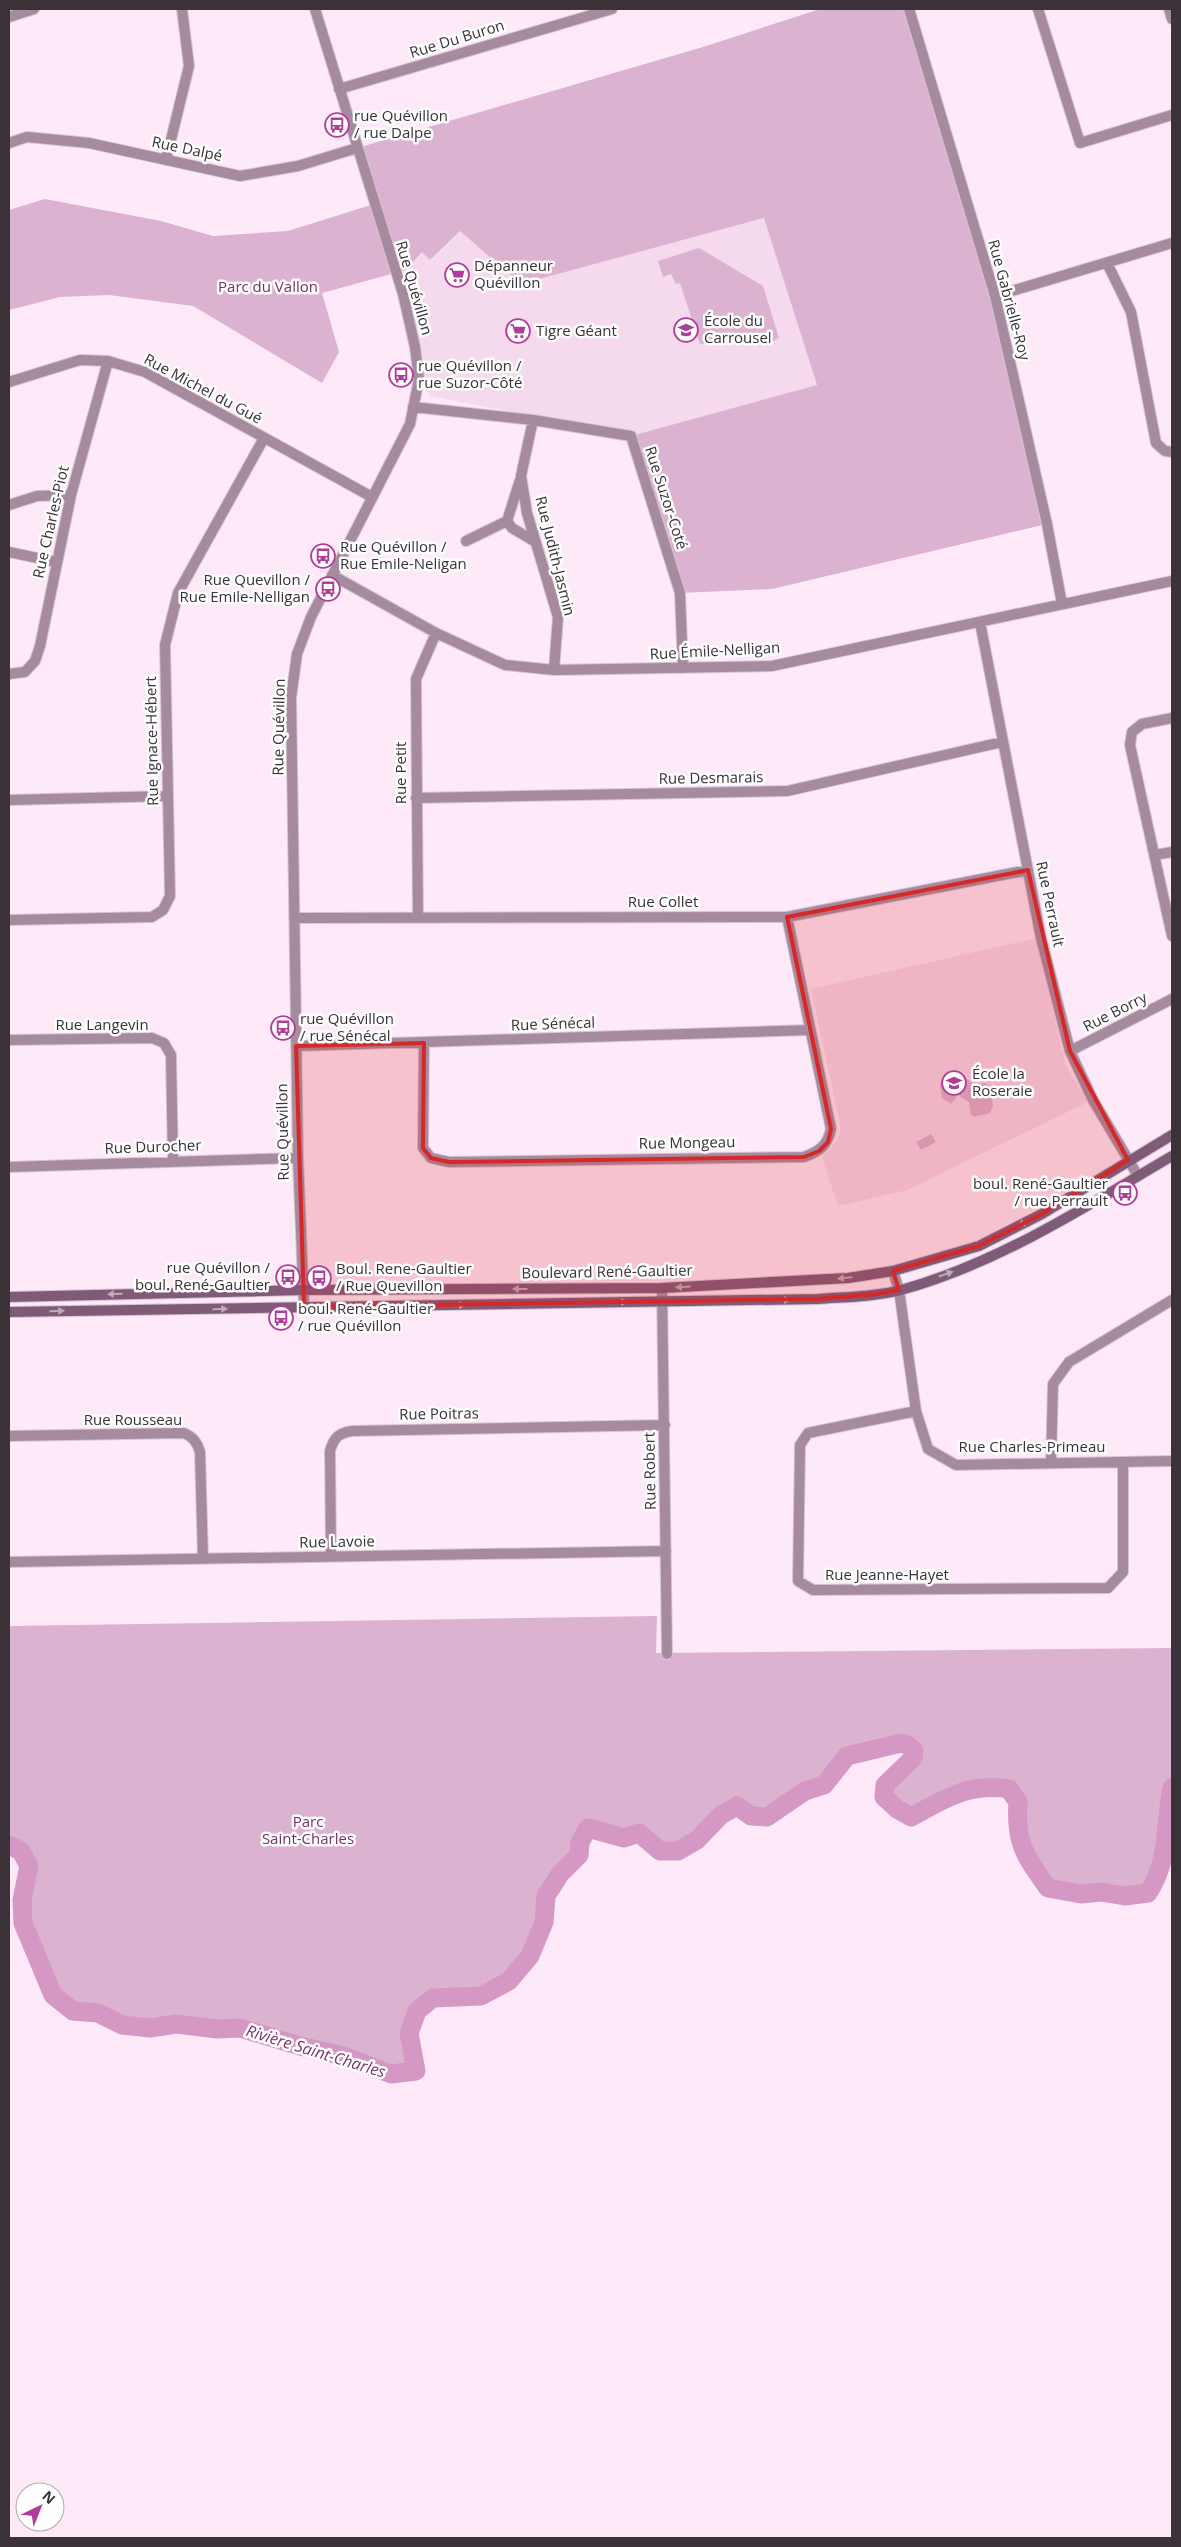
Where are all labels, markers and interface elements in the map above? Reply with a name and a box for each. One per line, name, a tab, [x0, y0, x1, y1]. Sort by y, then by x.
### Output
street label: Rue Du Buron	[407, 14, 506, 62]
place label: rue Quévillon / rue Dalpe	[354, 105, 448, 142]
bus stop icon: rue Quévillon / rue Dalpe	[324, 112, 350, 138]
street label: Rue Dalpé	[150, 131, 224, 165]
street label: Rue Gabrielle-Roy	[984, 237, 1036, 363]
street label: Rue Quévillon	[392, 238, 438, 337]
place label: Dépanneur Quévillon	[474, 255, 553, 292]
supermarket icon: Dépanneur Quévillon	[444, 262, 470, 288]
park label: Parc du Vallon	[218, 276, 318, 296]
place label: École du Carrousel	[704, 310, 772, 347]
school or university icon: École du Carrousel	[673, 317, 699, 343]
supermarket icon: Tigre Géant	[505, 318, 531, 344]
place label: Tigre Géant	[536, 320, 617, 340]
street label: Rue Michel du Gué	[141, 348, 266, 428]
place label: rue Quévillon / rue Suzor-Côté	[418, 355, 522, 392]
bus stop icon: rue Quévillon / rue Suzor-Côté	[388, 362, 414, 388]
street label: Rue Suzor-Coté	[641, 443, 693, 552]
street label: Rue Charles-Piot	[27, 463, 73, 580]
street label: Rue Judith-Jasmin	[531, 494, 581, 618]
place label: Rue Quévillon / Rue Emile-Neligan	[340, 536, 467, 573]
bus stop icon: Rue Quévillon / Rue Emile-Neligan	[310, 543, 336, 569]
place label: Rue Quevillon / Rue Emile-Nelligan	[179, 569, 310, 606]
bus stop icon: Rue Quevillon / Rue Emile-Nelligan	[315, 576, 341, 602]
street label: Rue Émile-Nelligan	[649, 637, 781, 663]
street label: Rue Ignace-Hébert	[140, 676, 162, 806]
street label: Rue Quévillon	[267, 678, 289, 776]
street label: Rue Petit	[390, 742, 410, 804]
street label: Rue Desmarais	[658, 766, 764, 788]
street label: Rue Perrault	[1032, 859, 1070, 948]
street label: Rue Collet	[628, 891, 698, 911]
street label: Rue Borry	[1079, 986, 1150, 1036]
place label: rue Quévillon / rue Sénécal	[300, 1008, 394, 1045]
street label: Rue Sénécal	[510, 1012, 595, 1034]
street label: Rue Langevin	[55, 1014, 149, 1034]
bus stop icon: rue Quévillon / rue Sénécal	[270, 1015, 296, 1041]
place label: École la Roseraie	[972, 1063, 1033, 1100]
school or university icon: École la Roseraie	[941, 1070, 967, 1096]
street label: Rue Quévillon	[271, 1083, 293, 1181]
street label: Rue Mongeau	[639, 1131, 735, 1153]
street label: Rue Durocher	[104, 1134, 202, 1158]
place label: boul. René-Gaultier / rue Perrault	[973, 1173, 1108, 1210]
bus stop icon: boul. René-Gaultier / rue Perrault	[1112, 1180, 1138, 1206]
one-way arrow	[1018, 1218, 1032, 1226]
place label: rue Quévillon / boul. René-Gaultier	[135, 1257, 270, 1294]
place label: Boul. Rene-Gaultier / Rue Quevillon	[336, 1258, 472, 1295]
street label: Boulevard René-Gaultier	[521, 1260, 693, 1282]
bus stop icon: rue Quévillon / boul. René-Gaultier	[275, 1264, 301, 1290]
bus stop icon: Boul. Rene-Gaultier / Rue Quevillon	[306, 1265, 332, 1291]
one-way arrow	[938, 1270, 953, 1278]
one-way arrow	[837, 1274, 853, 1282]
one-way arrow	[675, 1283, 691, 1291]
one-way arrow	[512, 1285, 528, 1293]
one-way arrow	[107, 1290, 123, 1298]
one-way arrow	[775, 1296, 791, 1304]
place label: boul. René-Gaultier / rue Quévillon	[298, 1298, 433, 1335]
one-way arrow	[613, 1298, 629, 1306]
one-way arrow	[450, 1301, 466, 1309]
one-way arrow	[212, 1305, 228, 1313]
bus stop icon: boul. René-Gaultier / rue Quévillon	[268, 1305, 294, 1331]
one-way arrow	[50, 1307, 66, 1315]
street label: Rue Poitras	[399, 1402, 479, 1424]
street label: Rue Rousseau	[84, 1409, 182, 1429]
street label: Rue Robert	[638, 1432, 660, 1510]
street label: Rue Charles-Primeau	[959, 1436, 1105, 1456]
street label: Rue Lavoie	[299, 1530, 375, 1552]
street label: Rue Jeanne-Hayet	[825, 1564, 949, 1584]
park label: Parc Saint-Charles	[262, 1811, 354, 1848]
water label: Rivière Saint-Charles	[244, 2019, 388, 2083]
north arrow	[15, 2482, 65, 2532]
text: N	[39, 2486, 60, 2508]

